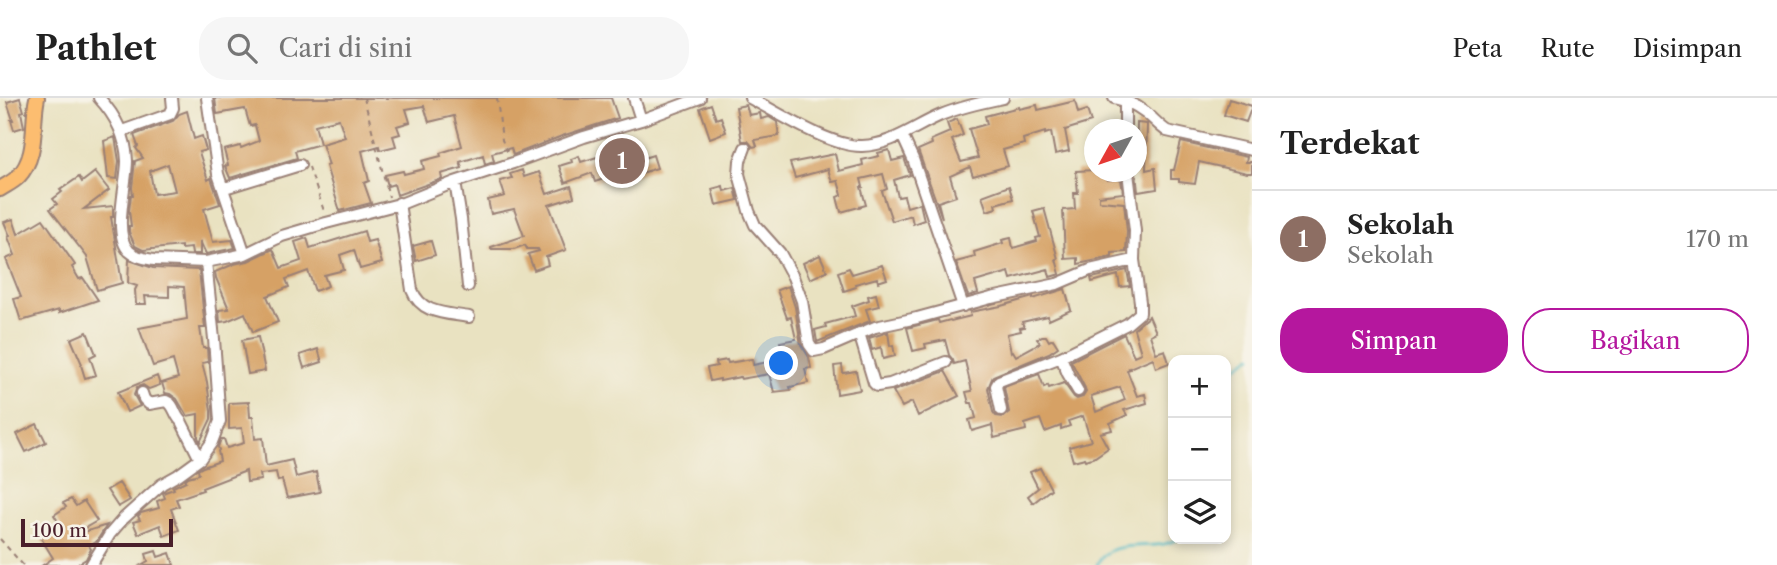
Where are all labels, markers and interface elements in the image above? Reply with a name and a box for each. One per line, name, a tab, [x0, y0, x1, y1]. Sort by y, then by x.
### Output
search box	[199, 17, 689, 80]
text: Pathlet	[35, 28, 157, 69]
icon: search	[223, 29, 261, 67]
text: Cari di sini	[279, 32, 412, 64]
text: Peta	[1453, 34, 1502, 63]
text: Rute	[1540, 34, 1595, 63]
text: Disimpan	[1633, 34, 1742, 63]
north arrow	[1084, 119, 1147, 182]
text: Terdekat	[1280, 125, 1420, 162]
pin: 1	[599, 135, 645, 187]
text: Sekolah	[1347, 209, 1454, 241]
text: 1	[1298, 225, 1308, 253]
text: 170 m	[1686, 225, 1749, 253]
text: Sekolah	[1347, 241, 1434, 269]
button: Simpan	[1280, 308, 1508, 373]
button: Bagikan	[1522, 308, 1749, 373]
your location	[764, 346, 798, 380]
map controls	[1168, 355, 1231, 544]
button: +	[1168, 355, 1231, 418]
button: −	[1168, 418, 1231, 481]
button: layers	[1168, 481, 1231, 544]
scale bar	[21, 516, 173, 548]
text: 100 m	[32, 519, 87, 542]

